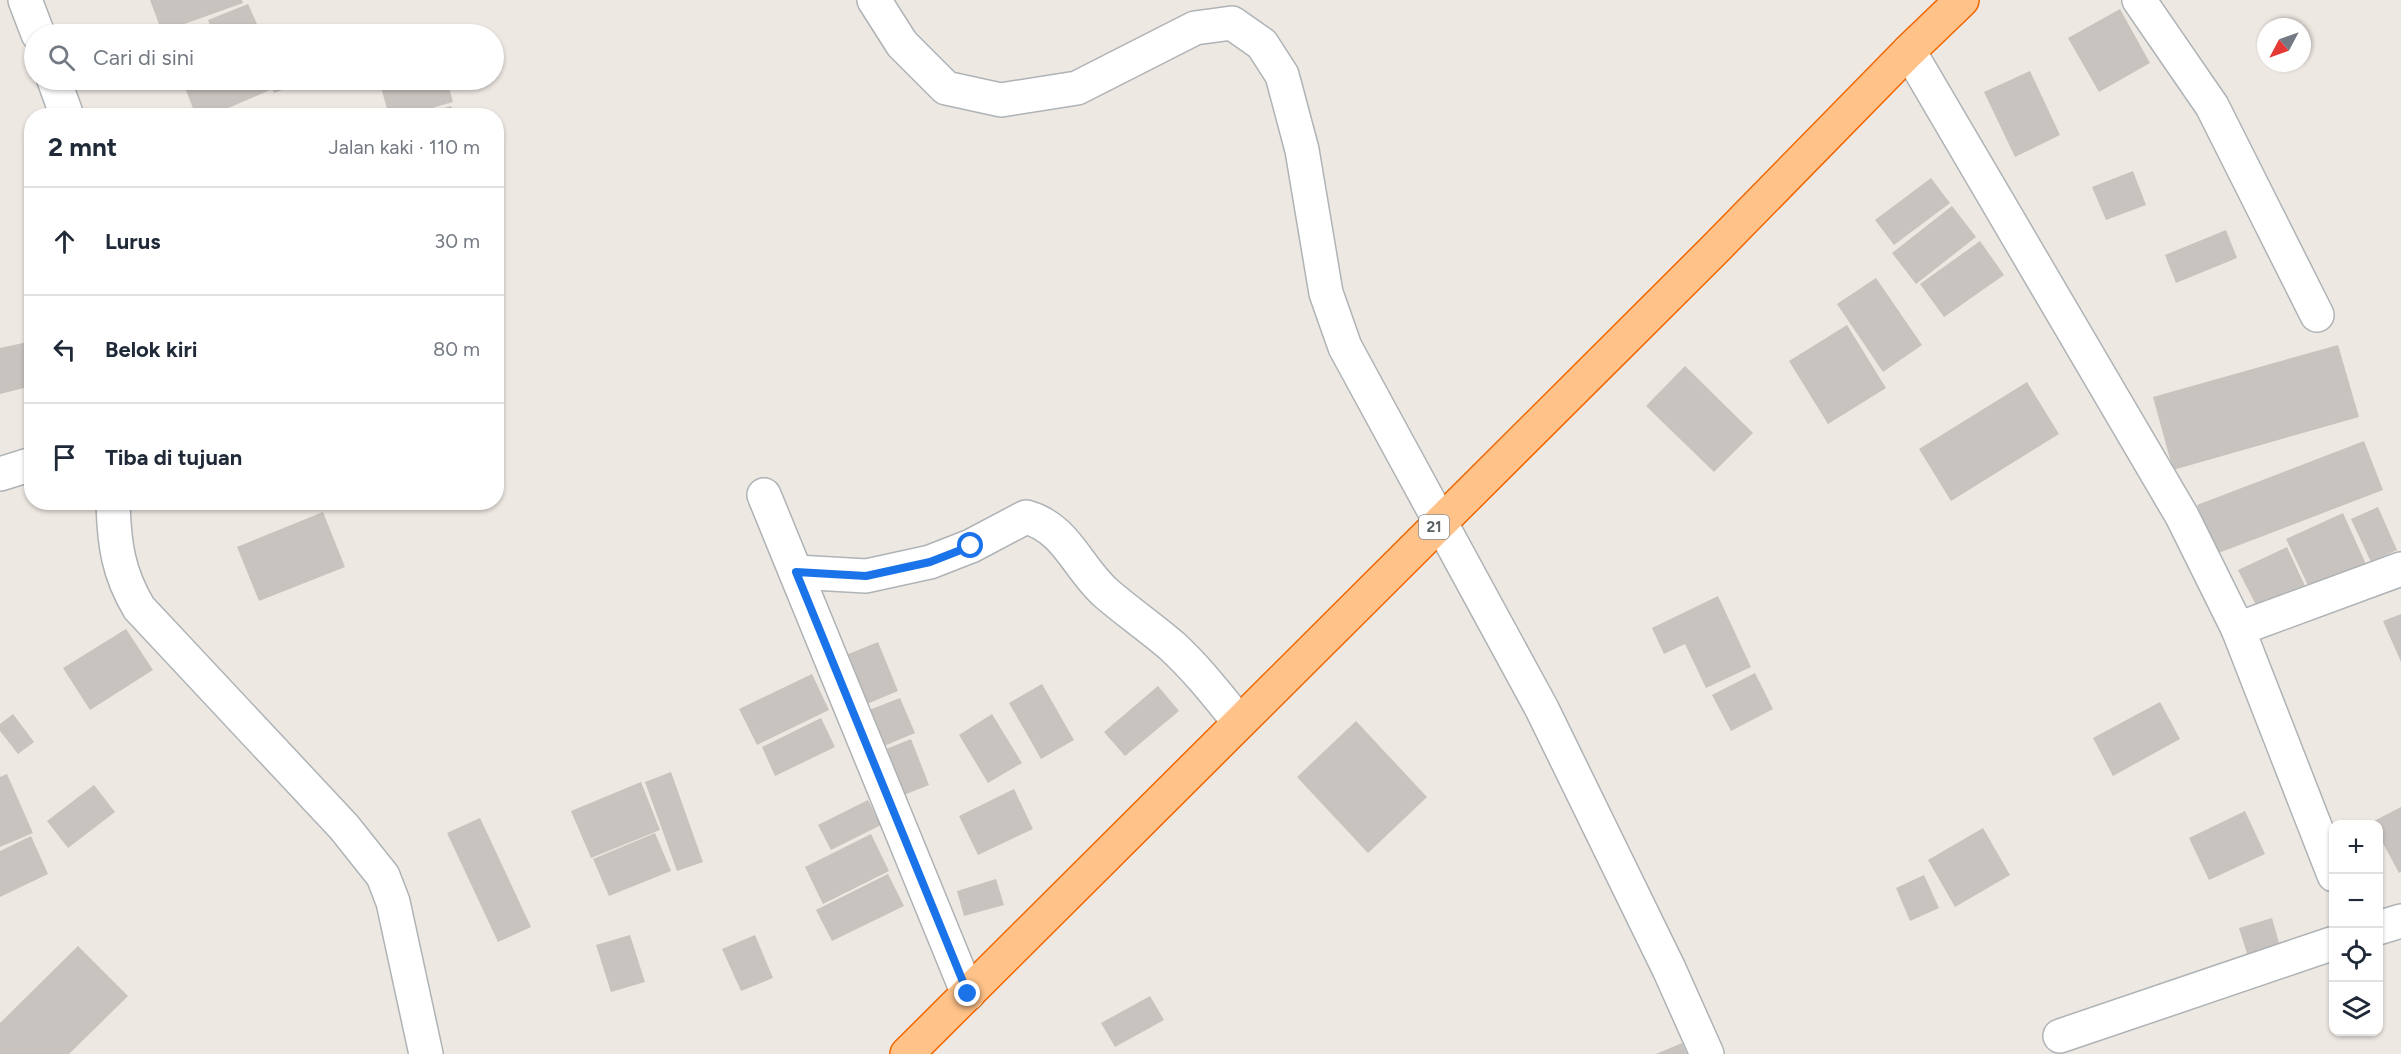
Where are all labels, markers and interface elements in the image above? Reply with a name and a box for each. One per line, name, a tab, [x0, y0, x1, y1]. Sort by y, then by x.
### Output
north arrow	[2257, 18, 2311, 72]
search box	[24, 24, 504, 90]
icon: search	[45, 41, 78, 74]
text: Cari di sini	[93, 44, 194, 71]
text: 2 mnt	[48, 131, 117, 163]
text: Jalan kaki · 110 m	[329, 135, 480, 159]
icon: ahead	[48, 225, 81, 258]
text: Lurus	[105, 228, 160, 255]
text: 30 m	[434, 229, 480, 253]
icon: left	[48, 333, 81, 366]
text: Belok kiri	[105, 336, 198, 363]
text: 80 m	[433, 337, 480, 361]
icon: arrive	[48, 441, 81, 474]
text: Tiba di tujuan	[105, 444, 242, 471]
road number: 21	[1419, 515, 1449, 539]
route start	[957, 532, 983, 558]
map controls	[2329, 820, 2383, 1036]
button: +	[2329, 820, 2383, 874]
button: −	[2329, 874, 2383, 928]
button: locate	[2329, 928, 2383, 982]
route end	[954, 980, 980, 1006]
button: layers	[2329, 982, 2383, 1036]

